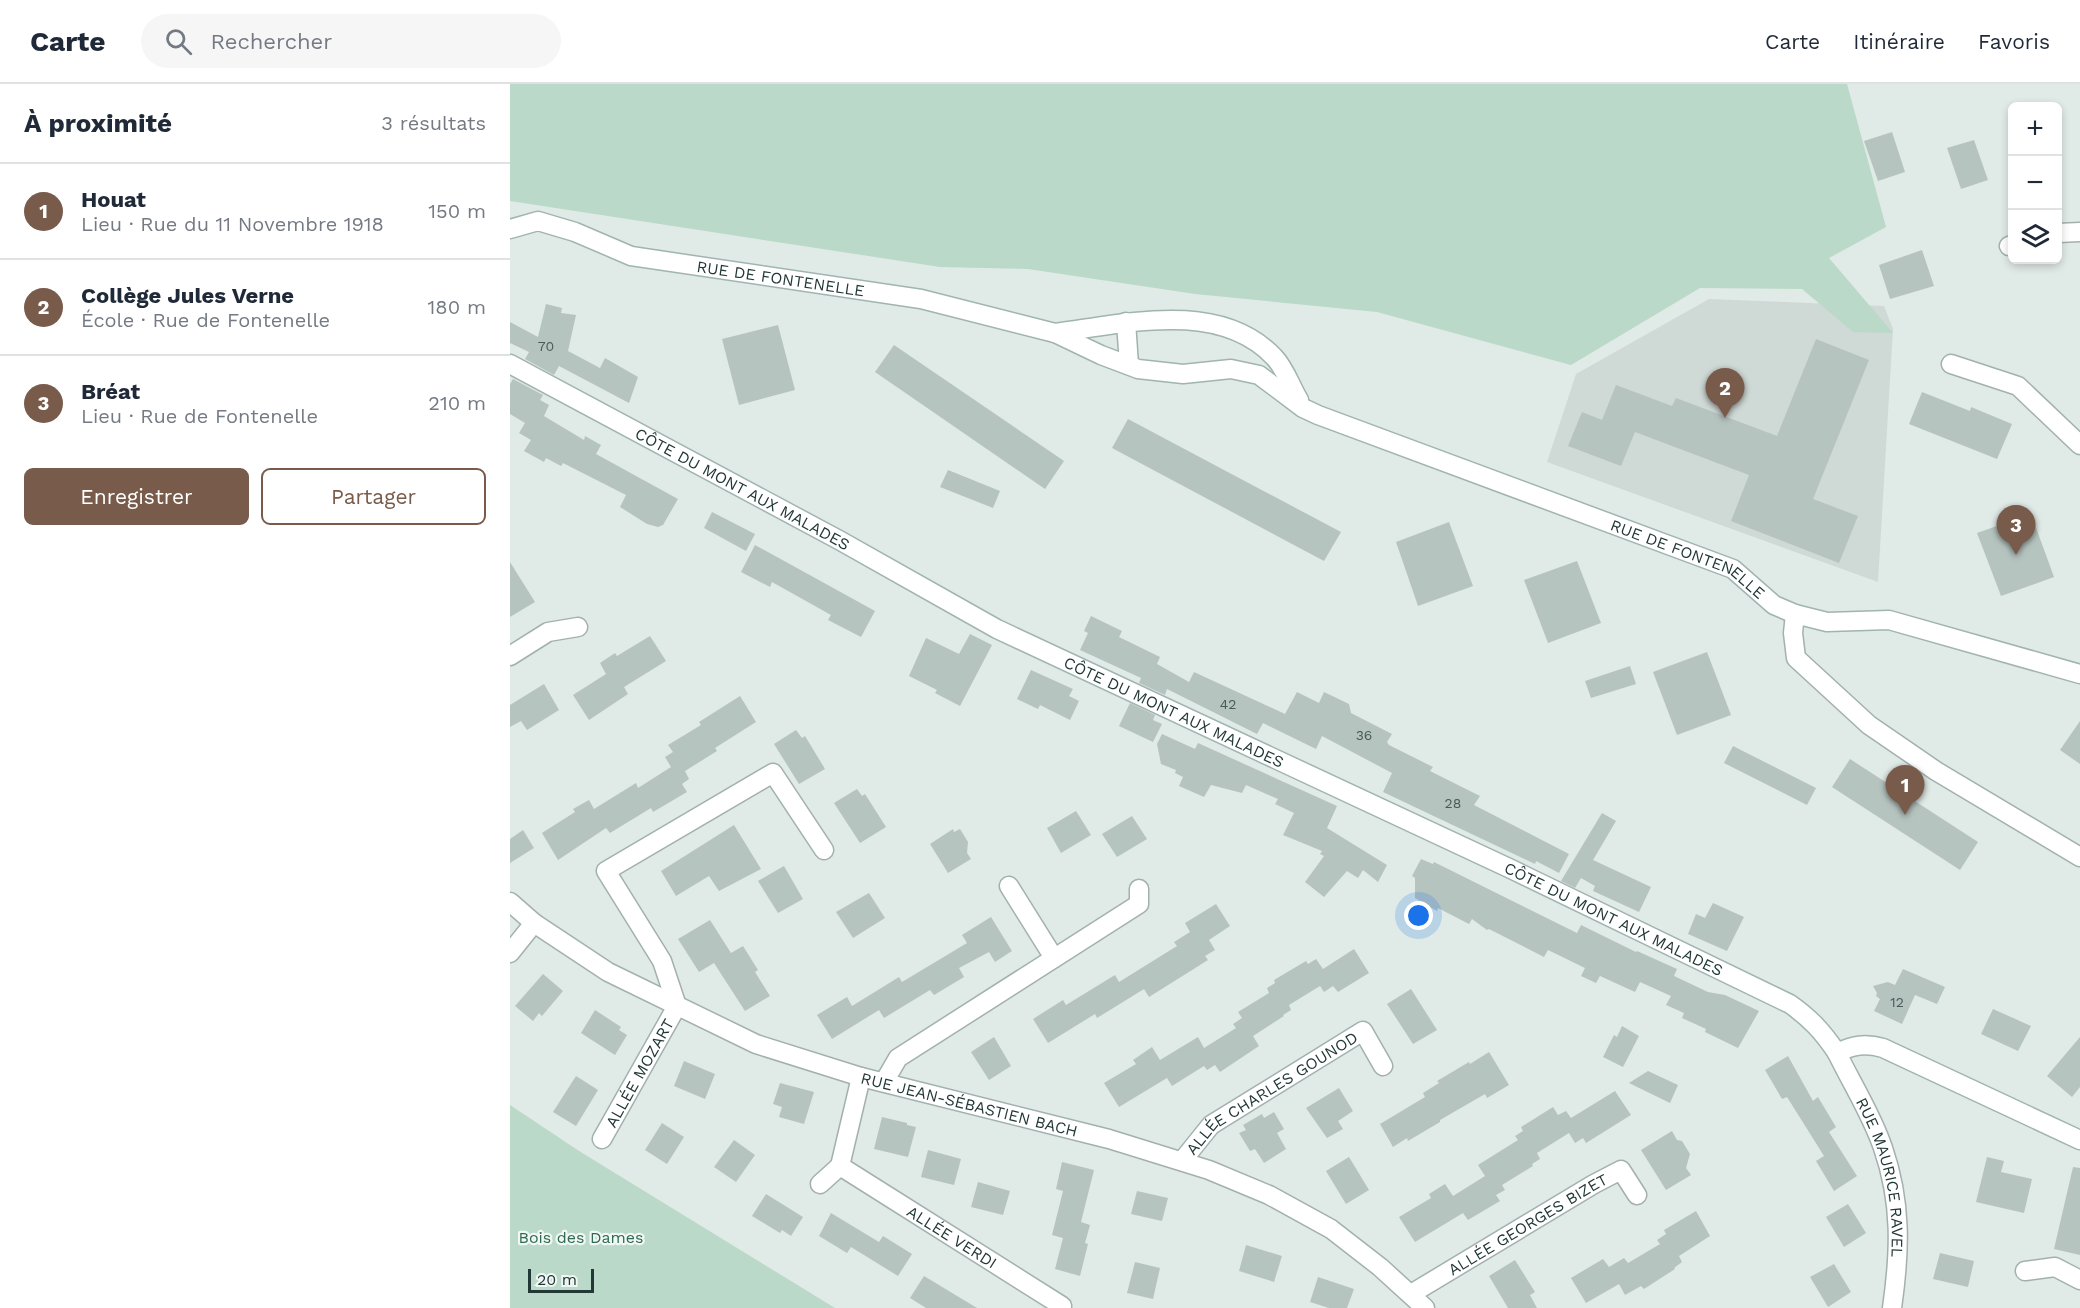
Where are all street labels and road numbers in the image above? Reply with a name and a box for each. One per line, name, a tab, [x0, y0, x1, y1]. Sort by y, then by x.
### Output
street label: RUE DE FONTENELLE	[696, 256, 866, 300]
street label: CÔTE DU MONT AUX MALADES	[632, 423, 853, 554]
street label: RUE DE FONTENELLE	[1608, 515, 1769, 602]
street label: CÔTE DU MONT AUX MALADES	[1061, 652, 1287, 771]
street label: CÔTE DU MONT AUX MALADES	[1501, 858, 1726, 980]
street label: ALLÉE MOZART	[601, 1015, 678, 1130]
street label: ALLÉE CHARLES GOUNOD	[1182, 1027, 1361, 1158]
street label: RUE JEAN-SÉBASTIEN BACH	[859, 1068, 1080, 1140]
street label: RUE MAURICE RAVEL	[1852, 1094, 1907, 1258]
street label: ALLÉE GEORGES BIZET	[1444, 1169, 1611, 1279]
street label: ALLÉE VERDI	[904, 1201, 1001, 1272]

